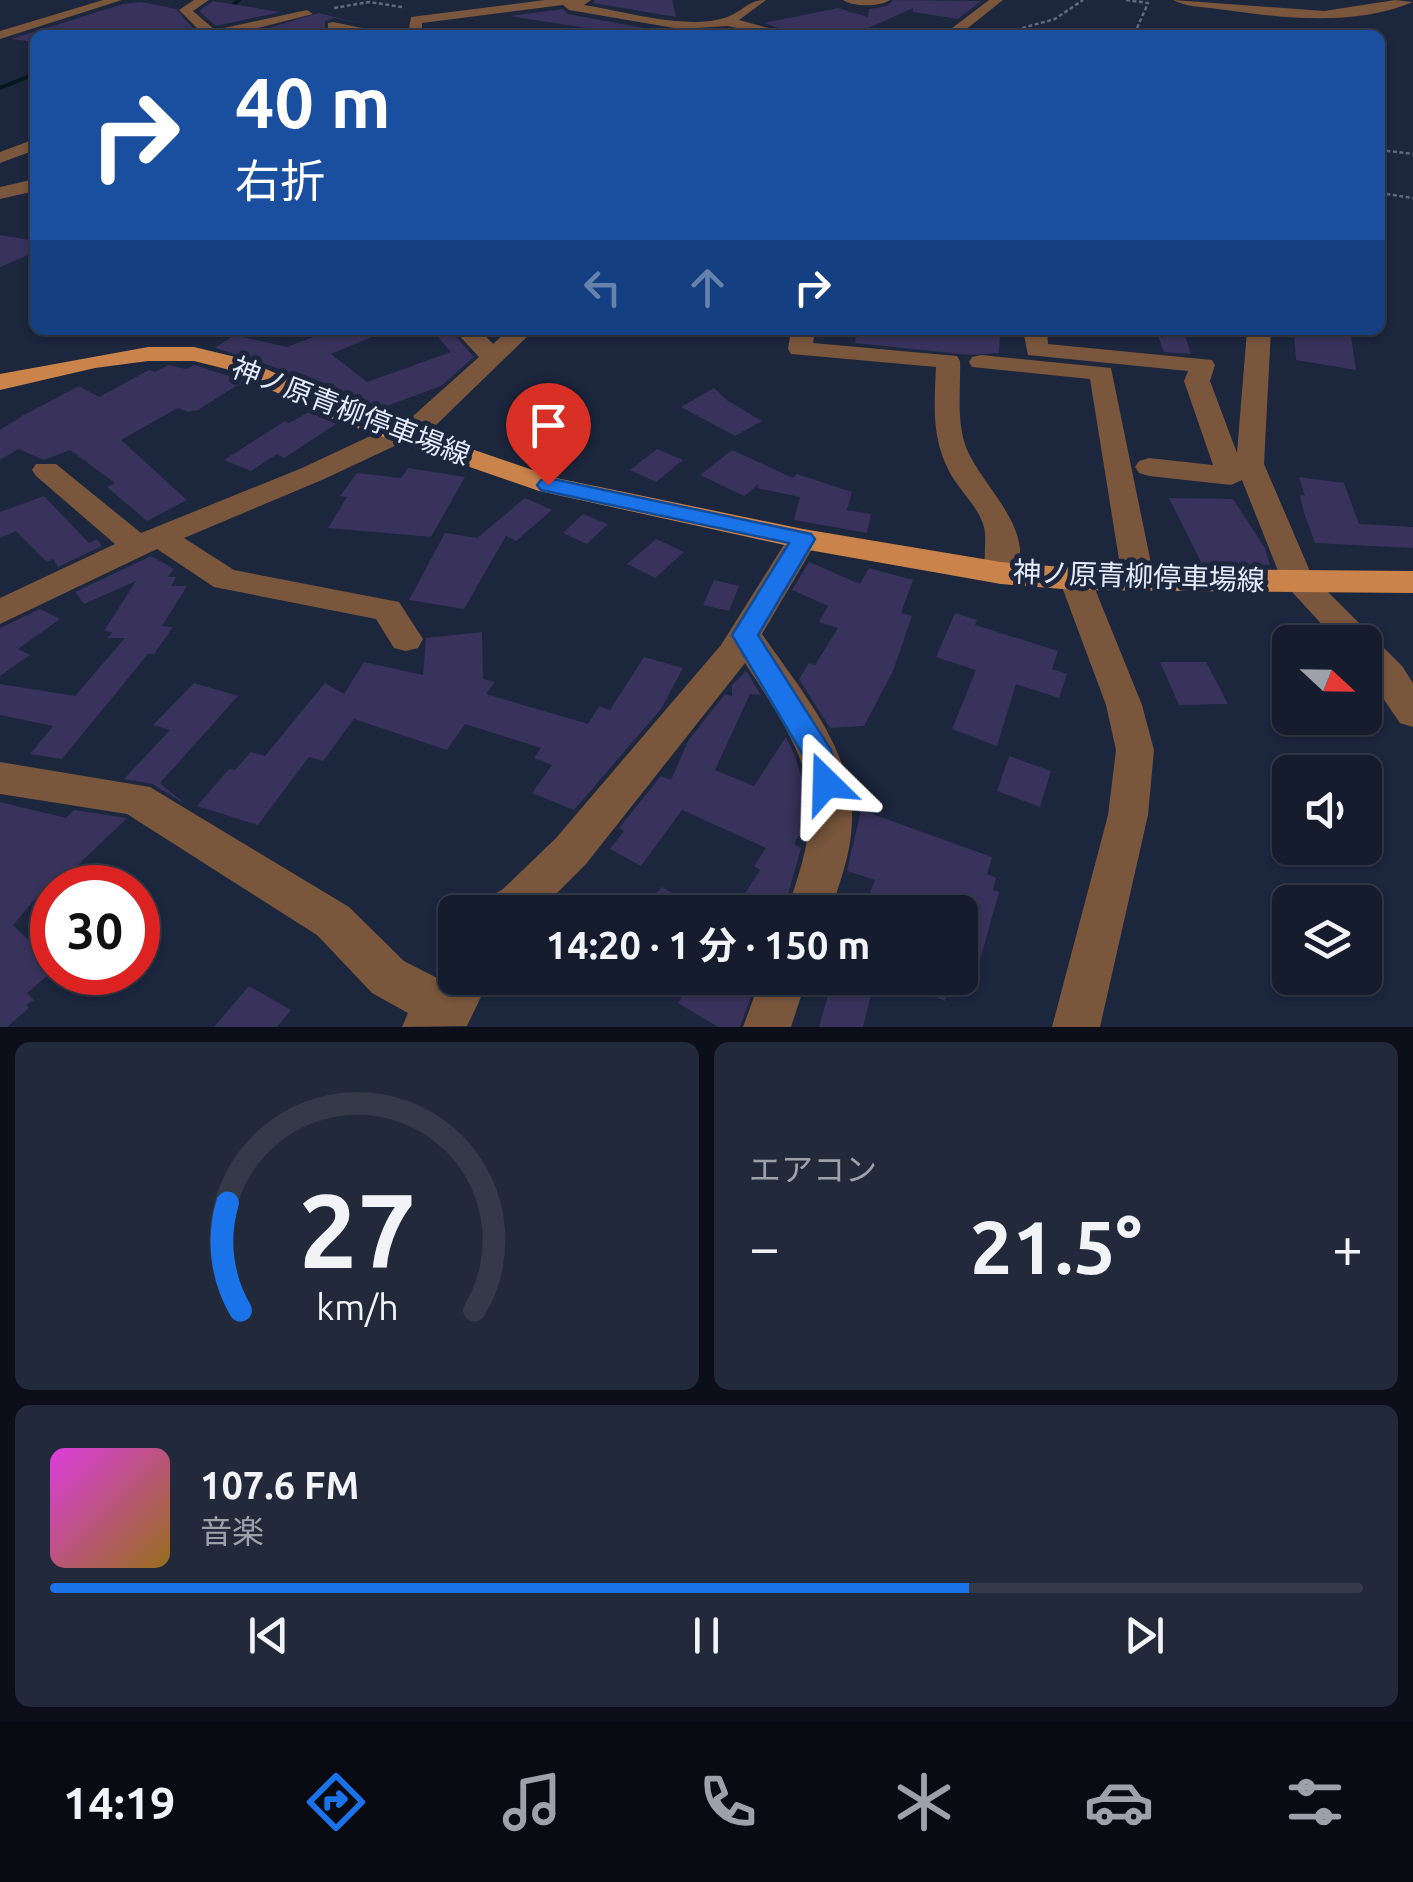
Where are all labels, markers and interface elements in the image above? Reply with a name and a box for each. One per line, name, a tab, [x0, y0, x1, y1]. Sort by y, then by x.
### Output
text: 40 m	[235, 63, 391, 141]
icon: right	[70, 70, 200, 200]
text: 右折	[235, 155, 325, 206]
icon: left	[575, 260, 630, 315]
icon: ahead	[680, 260, 735, 315]
icon: right	[785, 260, 840, 315]
street label: 神ノ原青柳停車場線	[228, 351, 474, 470]
pin	[506, 383, 591, 486]
icon: arrive	[521, 398, 576, 453]
street label: 神ノ原青柳停車場線	[1013, 556, 1265, 595]
north arrow	[1272, 625, 1382, 735]
map controls	[1272, 625, 1382, 995]
position arrow	[774, 731, 878, 835]
button: sound	[1272, 755, 1382, 865]
speed limit sign: 30	[30, 865, 160, 995]
button: layers	[1272, 885, 1382, 995]
text: 14:20 · 1 分 · 150 m	[546, 924, 870, 966]
text: エアコン	[749, 1151, 877, 1187]
text: 27	[298, 1171, 416, 1288]
text: 21.5°	[970, 1204, 1142, 1288]
text: −	[749, 1216, 780, 1277]
text: +	[1332, 1216, 1363, 1277]
text: km/h	[316, 1287, 398, 1327]
text: 107.6 FM	[200, 1464, 359, 1506]
text: 音楽	[200, 1513, 264, 1549]
icon: previous	[241, 1608, 296, 1663]
icon: pause	[679, 1608, 734, 1663]
icon: next	[1117, 1608, 1172, 1663]
icon: directions	[301, 1767, 371, 1837]
icon: music	[497, 1767, 567, 1837]
icon: phone	[693, 1767, 763, 1837]
icon: climate	[889, 1767, 959, 1837]
icon: car	[1084, 1767, 1154, 1837]
icon: filters	[1280, 1767, 1350, 1837]
text: 14:19	[63, 1777, 175, 1828]

